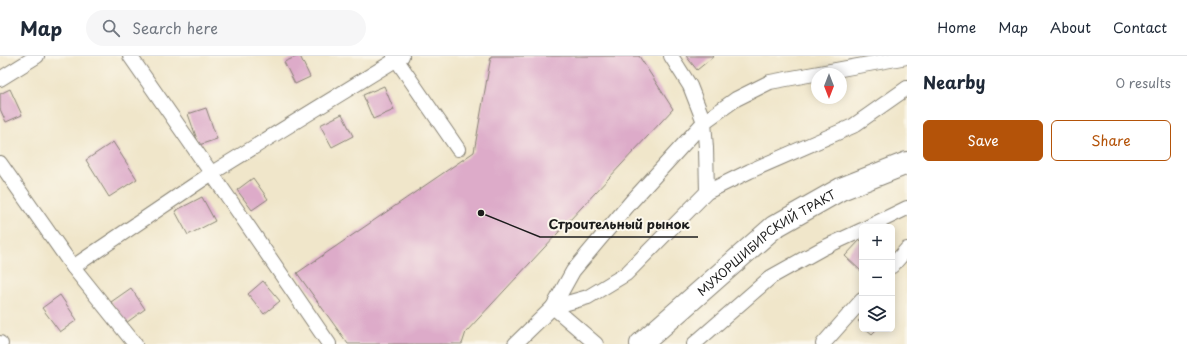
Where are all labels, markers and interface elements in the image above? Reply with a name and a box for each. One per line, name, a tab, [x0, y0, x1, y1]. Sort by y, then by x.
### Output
search box	[86, 10, 366, 46]
text: Map	[20, 14, 62, 42]
text: Search here	[132, 16, 218, 39]
icon: search	[100, 17, 122, 39]
text: Home	[937, 17, 976, 38]
text: Map	[998, 17, 1028, 38]
text: About	[1050, 17, 1091, 38]
text: Contact	[1113, 17, 1167, 38]
north arrow	[811, 68, 847, 104]
text: Nearby	[923, 69, 985, 95]
text: 0 results	[1116, 73, 1171, 92]
button: Save	[923, 120, 1043, 161]
button: Share	[1051, 120, 1171, 161]
street label: МУХОРШИБИРСКИЙ ТРАКТ	[693, 184, 840, 300]
callout: Строительный рынок	[540, 212, 698, 237]
text: Строительный рынок	[548, 214, 690, 233]
map controls	[859, 224, 895, 332]
button: +	[859, 224, 895, 260]
button: −	[859, 260, 895, 296]
button: layers	[859, 296, 895, 332]

